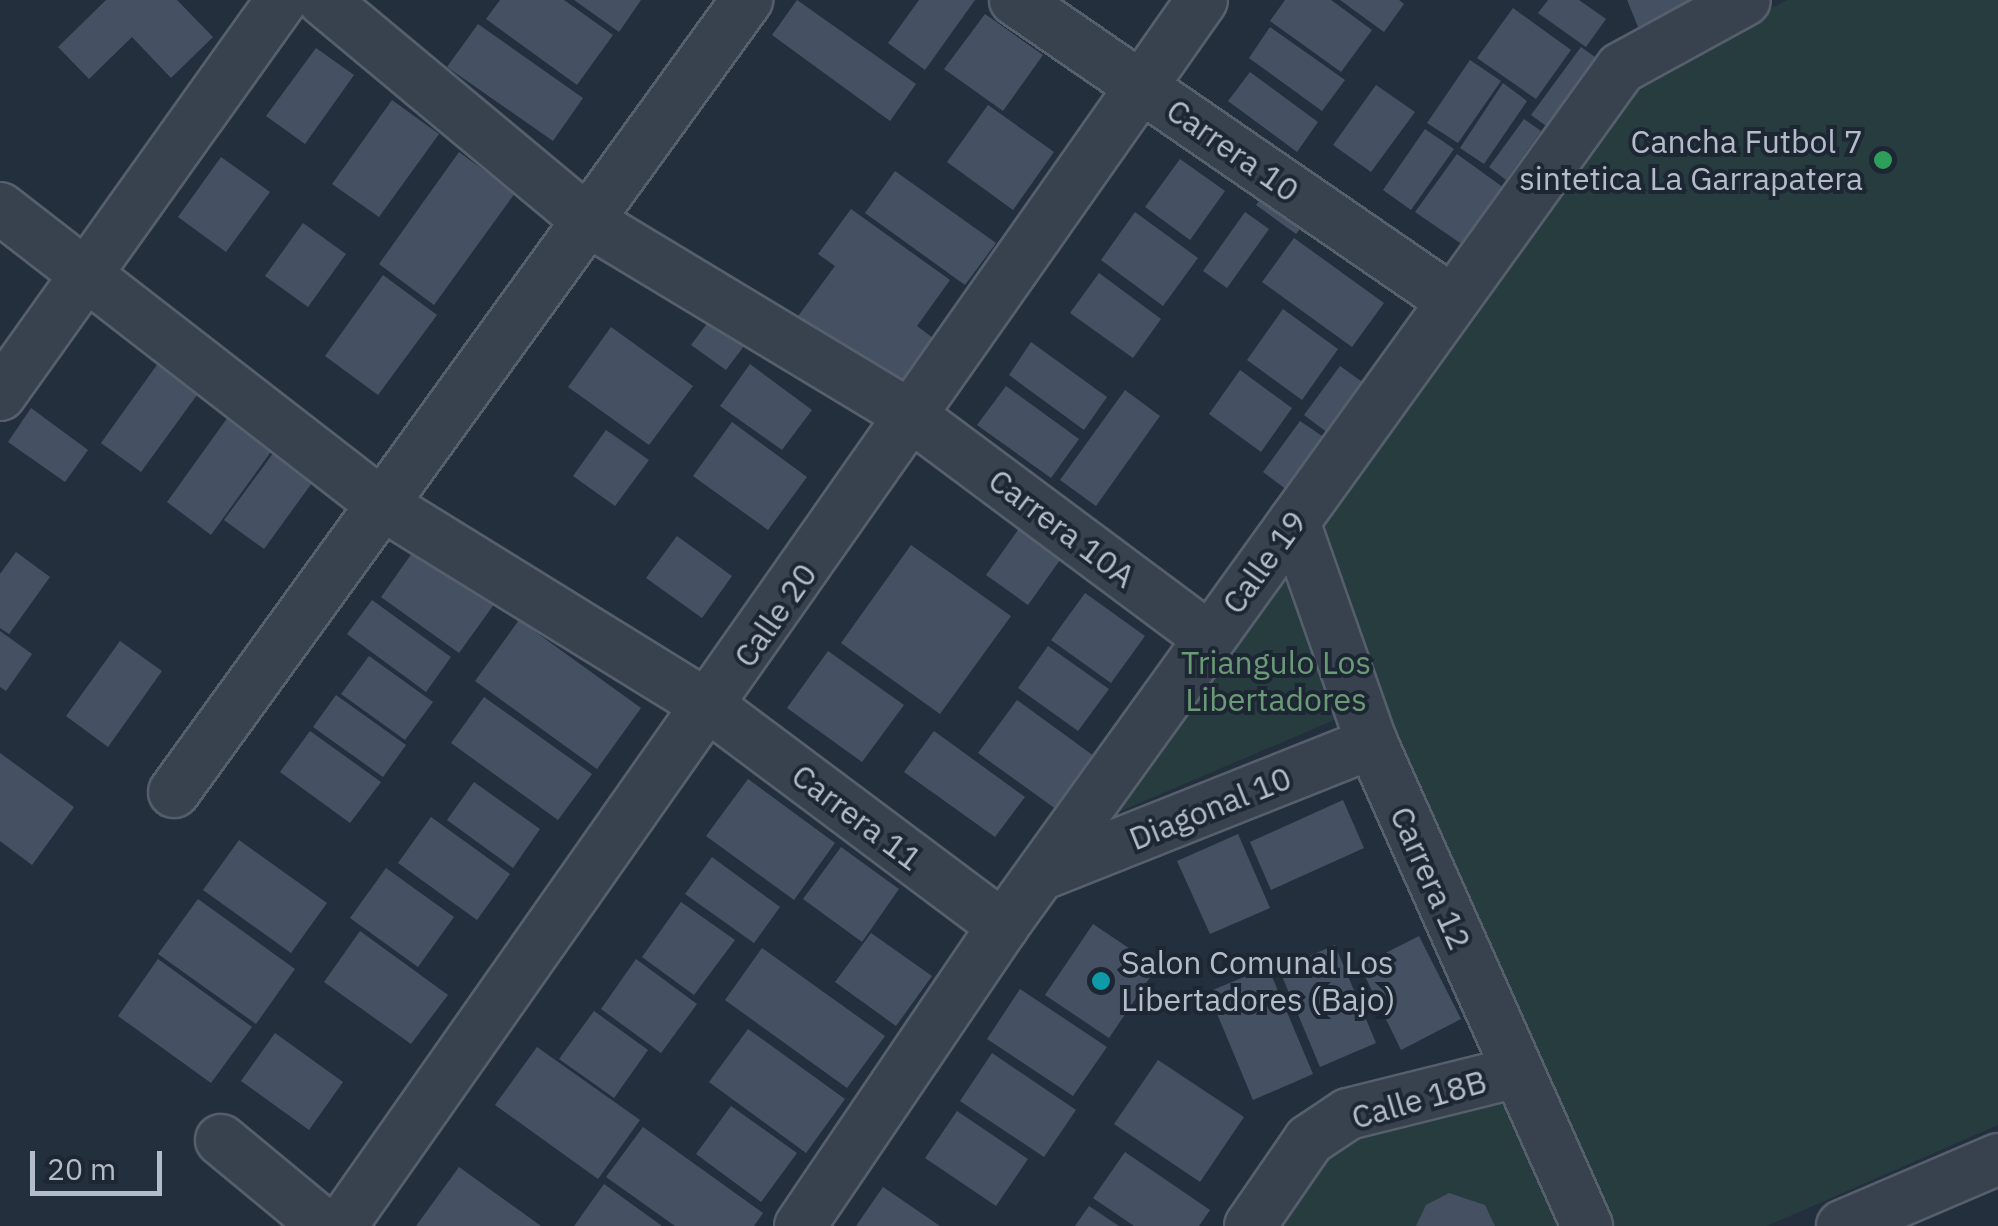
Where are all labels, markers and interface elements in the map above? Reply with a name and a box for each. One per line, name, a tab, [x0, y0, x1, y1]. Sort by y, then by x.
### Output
street label: Carrera 10	[1160, 91, 1306, 209]
place label: Cancha Futbol 7 sintetica La Garrapatera	[1519, 123, 1863, 198]
marker: Cancha Futbol 7 sintetica La Garrapatera	[1872, 149, 1894, 171]
street label: Carrera 10A	[981, 461, 1143, 595]
street label: Calle 19	[1214, 503, 1314, 621]
street label: Calle 20	[726, 556, 824, 674]
park label: Triangulo Los Libertadores	[1181, 644, 1371, 719]
street label: Carrera 11	[785, 756, 929, 878]
street label: Diagonal 10	[1123, 758, 1297, 858]
street label: Carrera 12	[1382, 801, 1480, 955]
place label: Salon Comunal Los Libertadores (Bajo)	[1121, 944, 1395, 1019]
marker: Salon Comunal Los Libertadores (Bajo)	[1090, 970, 1112, 992]
street label: Calle 18B	[1347, 1061, 1491, 1137]
scale bar	[35, 1131, 168, 1193]
text: 20 m	[47, 1149, 116, 1188]

